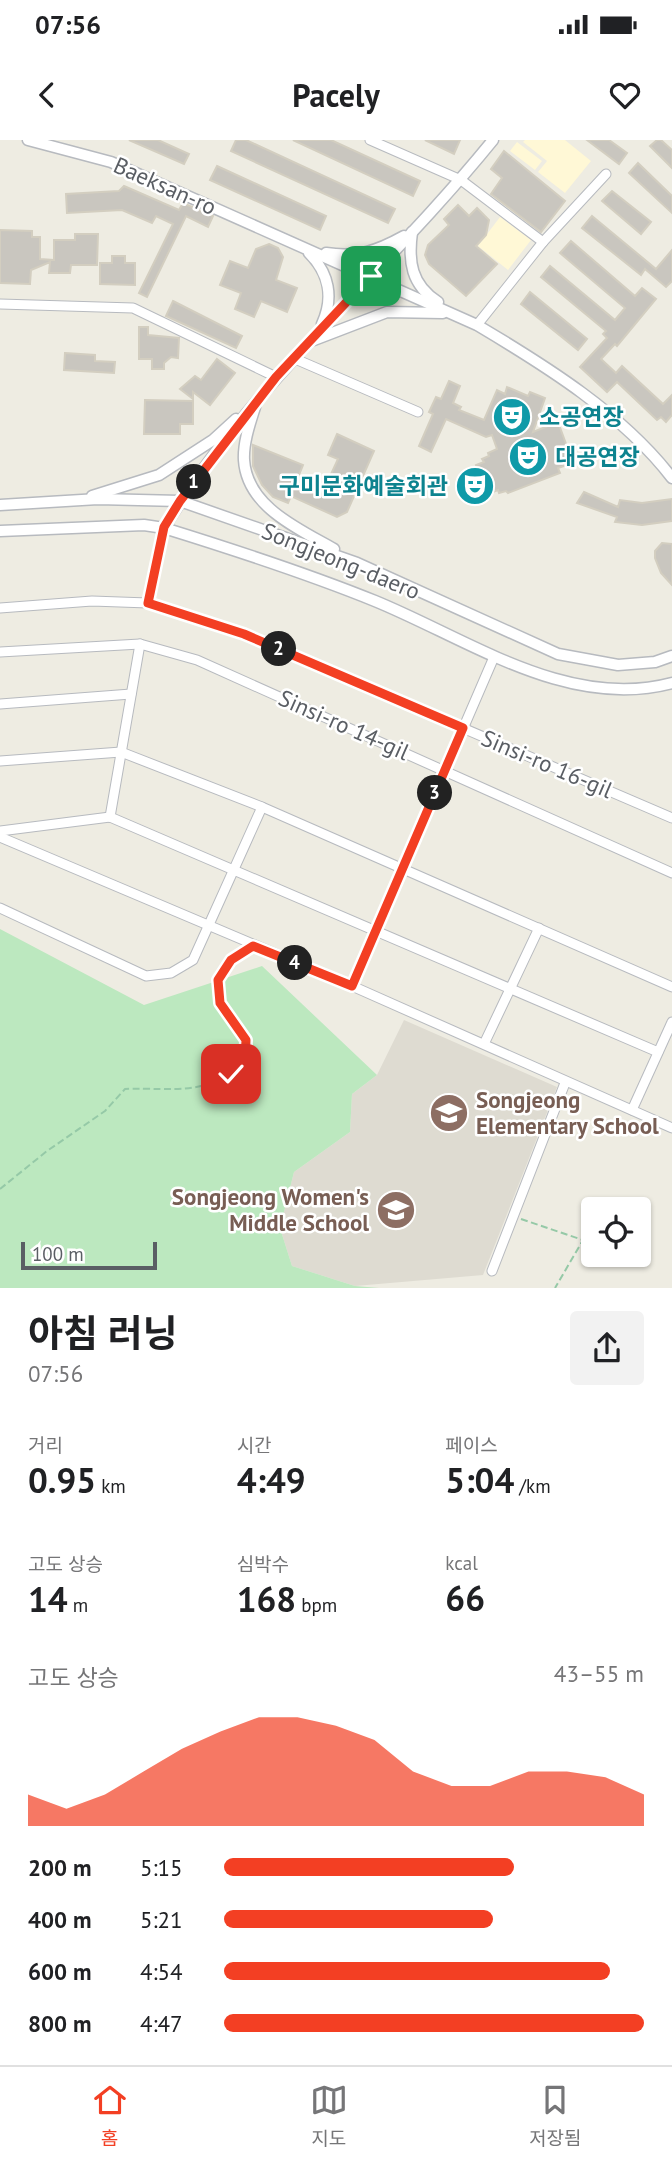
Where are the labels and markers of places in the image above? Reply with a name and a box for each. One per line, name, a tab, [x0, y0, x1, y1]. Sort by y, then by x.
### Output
pin	[341, 246, 401, 306]
theatre icon: 소공연장	[491, 396, 533, 438]
place label: 소공연장	[539, 402, 624, 431]
theatre icon: 대공연장	[507, 436, 549, 478]
place label: 대공연장	[555, 442, 640, 471]
pin: 1	[176, 464, 212, 500]
theatre icon: 구미문화예술회관	[454, 465, 496, 507]
place label: 구미문화예술회관	[279, 471, 448, 500]
pin: 2	[262, 631, 296, 666]
pin: 3	[418, 776, 452, 810]
pin: 4	[278, 946, 312, 980]
pin	[201, 1044, 261, 1104]
place label: Songjeong Elementary School	[476, 1085, 659, 1140]
school or university icon: Songjeong Elementary School	[428, 1092, 470, 1134]
place label: Songjeong Women's Middle School	[172, 1182, 369, 1237]
school or university icon: Songjeong Women's Middle School	[375, 1189, 417, 1231]

